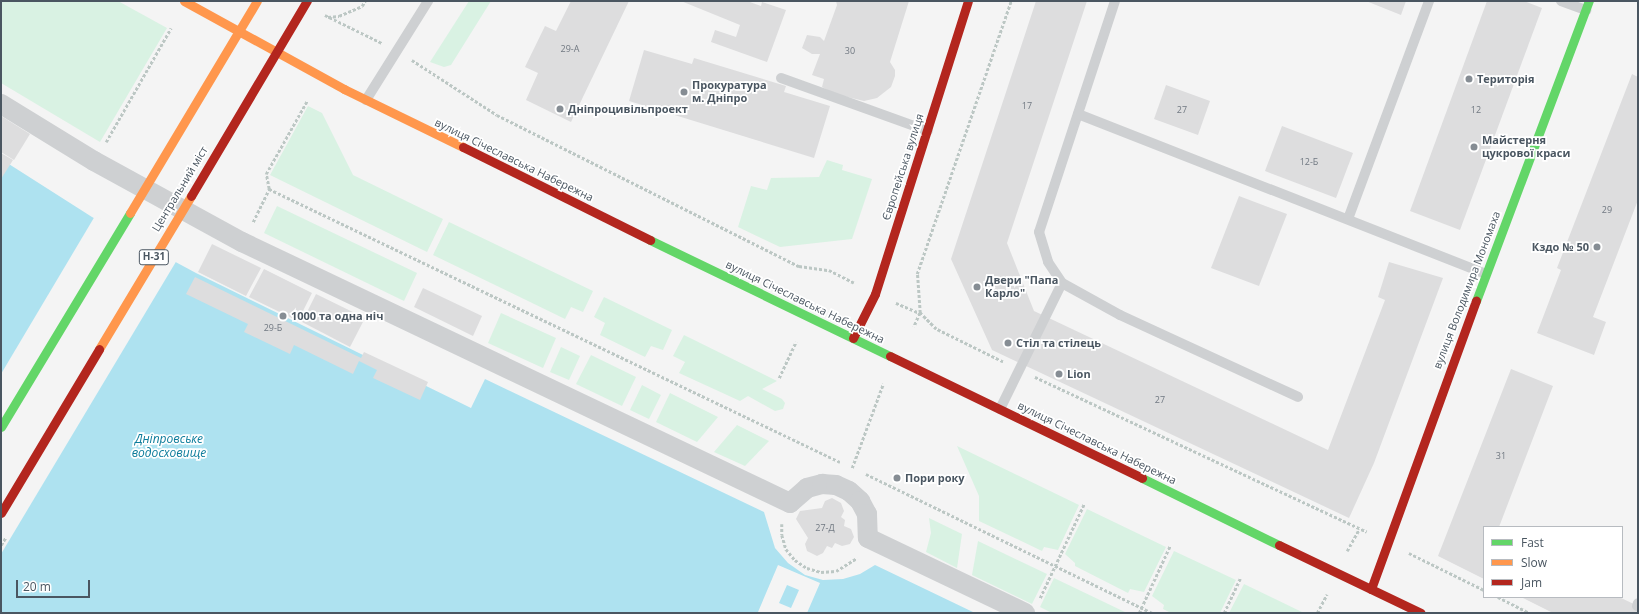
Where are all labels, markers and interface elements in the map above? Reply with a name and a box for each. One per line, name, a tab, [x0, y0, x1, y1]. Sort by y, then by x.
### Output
house number: 29-А	[561, 44, 579, 54]
house number: 30	[845, 46, 855, 56]
place label: Територія	[1477, 72, 1534, 86]
marker: Територія	[1464, 74, 1474, 84]
place label: Прокуратура м. Дніпро	[692, 79, 767, 105]
marker: Прокуратура м. Дніпро	[679, 87, 689, 97]
house number: 17	[1022, 101, 1032, 111]
place label: Дніпроцивільпроект	[568, 102, 688, 116]
marker: Дніпроцивільпроект	[555, 104, 565, 114]
house number: 27	[1177, 105, 1187, 115]
house number: 12	[1471, 105, 1481, 115]
street label: Європейська вулиця	[880, 112, 926, 222]
street label: вулиця Січеславська Набережна	[433, 116, 595, 204]
place label: Майстерня цукрової краси	[1482, 134, 1570, 160]
marker: Майстерня цукрової краси	[1469, 142, 1479, 152]
street label: Центральний міст	[149, 144, 211, 234]
house number: 12-Б	[1300, 157, 1318, 167]
house number: 29	[1602, 205, 1612, 215]
street label: вулиця Володимира Мономаха	[1431, 209, 1503, 371]
place label: Кздо № 50	[1532, 240, 1589, 254]
marker: Кздо № 50	[1592, 242, 1602, 252]
road number: Н-31	[138, 249, 170, 265]
street label: вулиця Січеславська Набережна	[724, 258, 886, 346]
place label: Двери "Папа Карло"	[985, 274, 1058, 300]
marker: Двери "Папа Карло"	[972, 282, 982, 292]
place label: 1000 та одна ніч	[291, 309, 383, 323]
marker: 1000 та одна ніч	[278, 311, 288, 321]
house number: 29-Б	[264, 323, 282, 333]
place label: Стіл та стілець	[1016, 336, 1101, 350]
marker: Стіл та стілець	[1003, 338, 1013, 348]
place label: Lion	[1067, 367, 1091, 381]
marker: Lion	[1054, 369, 1064, 379]
house number: 27	[1155, 395, 1165, 405]
street label: вулиця Січеславська Набережна	[1016, 399, 1178, 487]
water label: Дніпровське водосховище	[132, 432, 206, 460]
house number: 31	[1496, 451, 1506, 461]
place label: Пори року	[905, 471, 965, 485]
marker: Пори року	[892, 473, 902, 483]
house number: 27-Д	[815, 523, 835, 533]
legend	[1483, 526, 1623, 598]
text: Fast	[1521, 534, 1544, 551]
text: Slow	[1521, 554, 1547, 571]
scale bar	[18, 572, 92, 598]
text: Jam	[1521, 574, 1542, 591]
text: 20 m	[23, 578, 51, 595]

